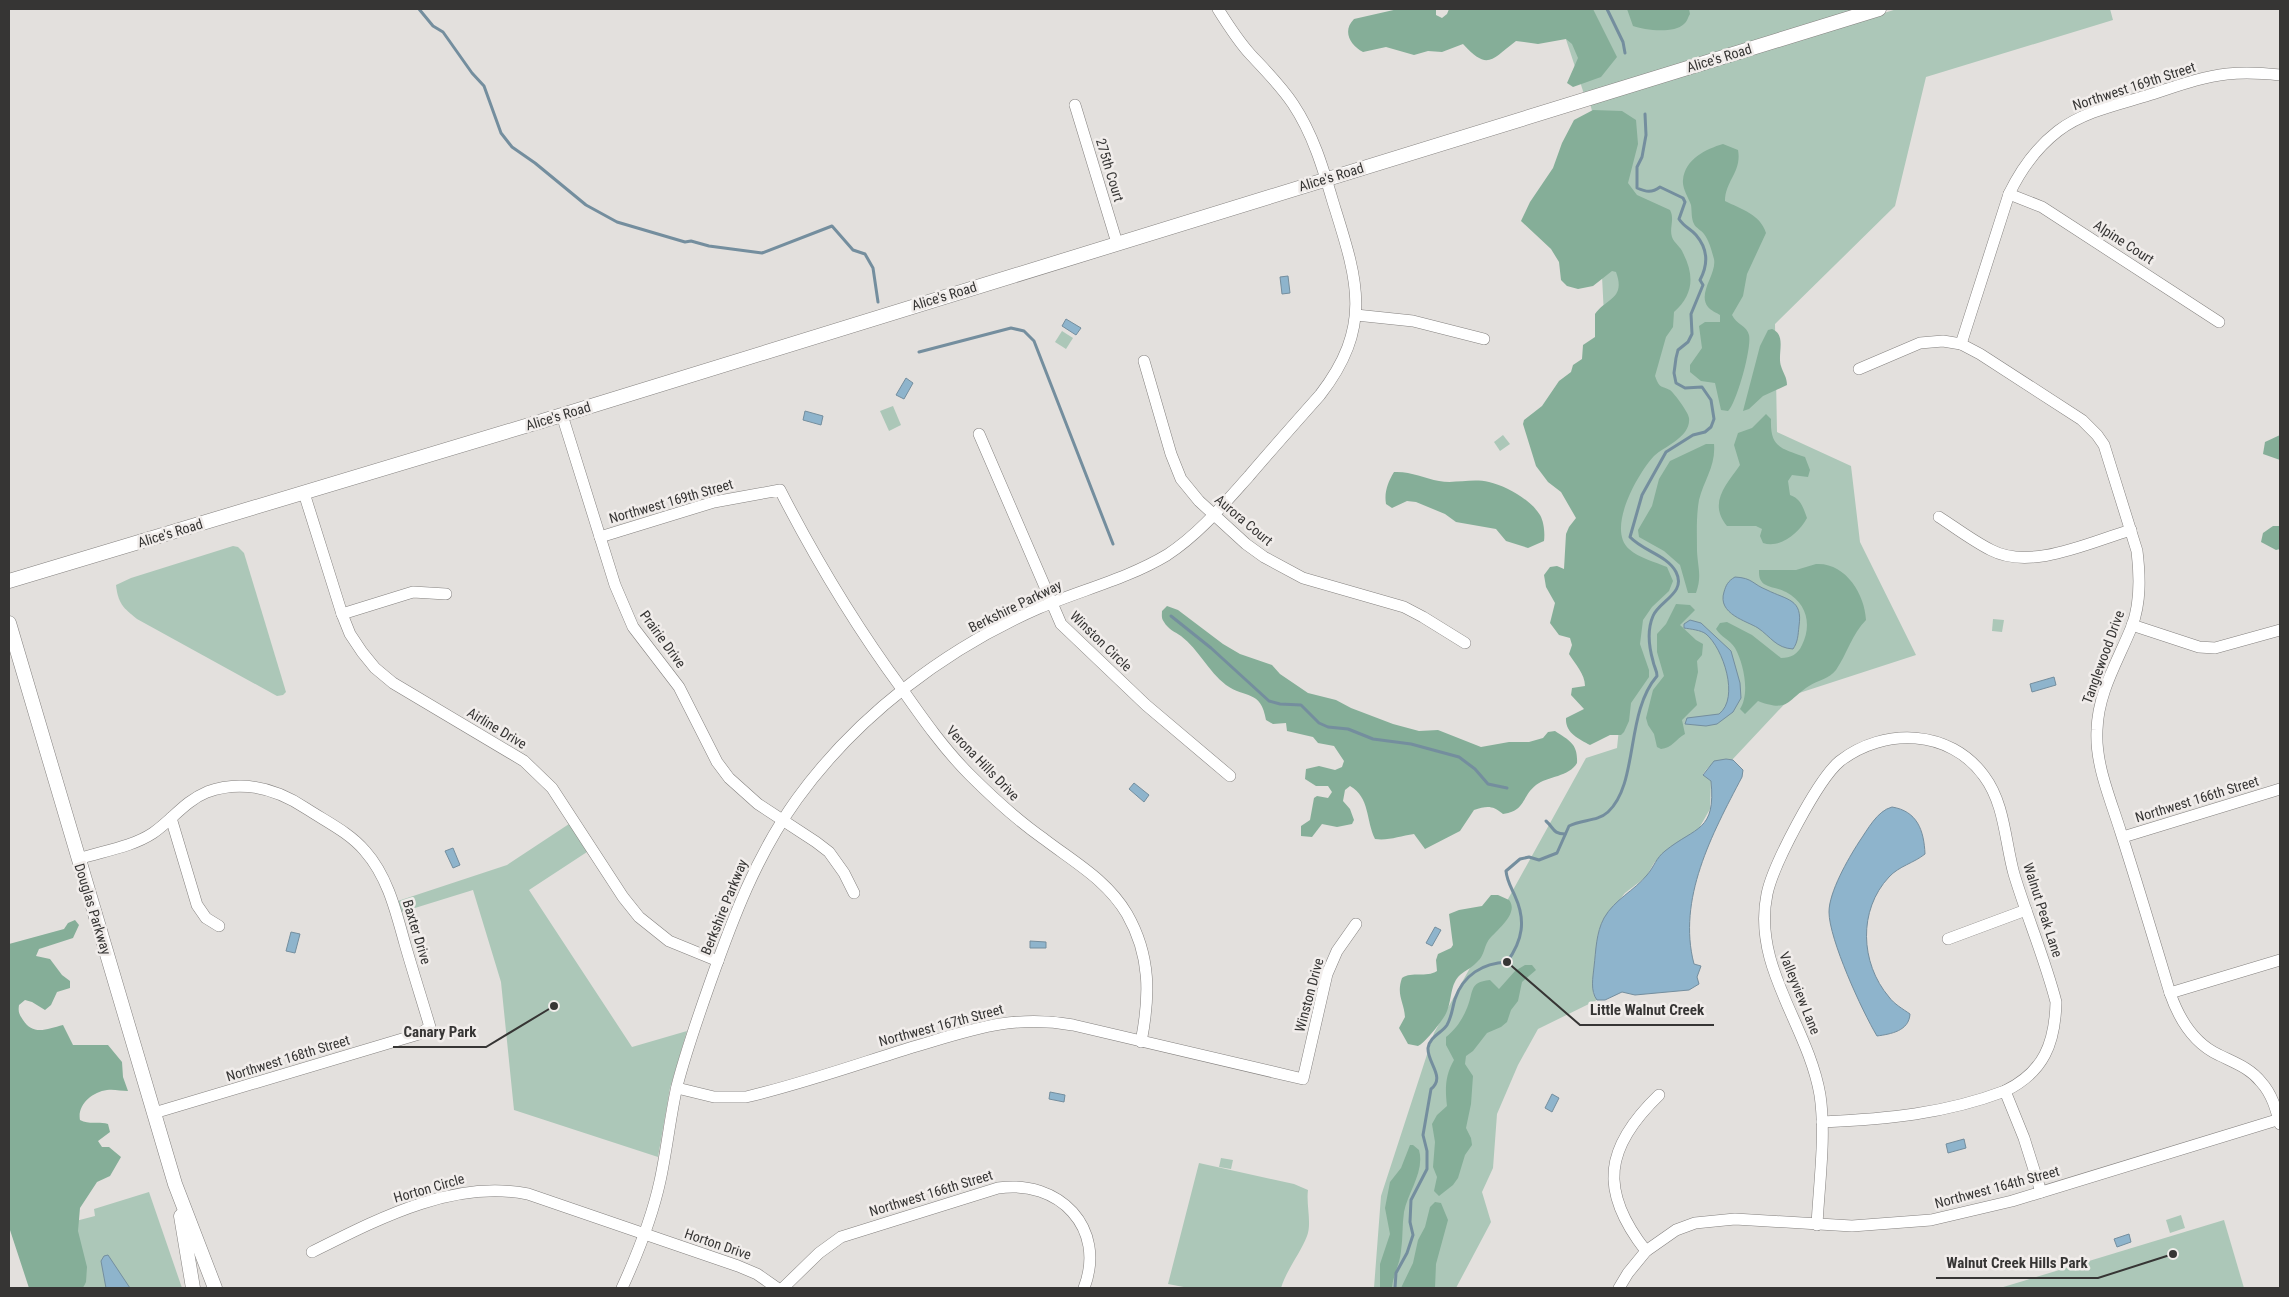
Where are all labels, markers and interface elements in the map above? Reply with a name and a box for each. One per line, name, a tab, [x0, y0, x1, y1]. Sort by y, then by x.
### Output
street label: Alice's Road	[1685, 41, 1753, 75]
street label: Northwest 169th Street	[2071, 59, 2197, 113]
street label: 275th Court	[1093, 136, 1127, 204]
street label: Alice's Road	[1297, 160, 1365, 194]
street label: Alpine Court	[2091, 217, 2157, 267]
street label: Alice's Road	[910, 279, 978, 313]
street label: Alice's Road	[524, 399, 592, 433]
street label: Northwest 169th Street	[607, 476, 735, 526]
street label: Aurora Court	[1212, 491, 1276, 549]
street label: Alice's Road	[136, 516, 204, 550]
street label: Berkshire Parkway	[966, 576, 1064, 635]
street label: Prairie Drive	[637, 607, 689, 671]
street label: Winston Circle	[1067, 608, 1135, 675]
street label: Tanglewood Drive	[2079, 608, 2127, 706]
street label: Airline Drive	[464, 704, 530, 752]
street label: Verona Hills Drive	[943, 722, 1023, 804]
street label: Northwest 166th Street	[2133, 773, 2261, 825]
street label: Berkshire Parkway	[698, 857, 750, 957]
street label: Douglas Parkway	[72, 861, 115, 957]
street label: Walnut Peak Lane	[2020, 861, 2066, 960]
street label: Baxter Drive	[400, 898, 435, 967]
street label: Valleyview Lane	[1776, 949, 1824, 1037]
street label: Winston Drive	[1291, 956, 1327, 1034]
callout: Little Walnut Creek	[1580, 995, 1714, 1025]
street label: Northwest 167th Street	[877, 1001, 1005, 1049]
text: Little Walnut Creek	[1590, 1001, 1705, 1019]
callout: Canary Park	[393, 1017, 486, 1047]
text: Canary Park	[404, 1023, 477, 1041]
street label: Northwest 168th Street	[224, 1032, 352, 1084]
street label: Northwest 164th Street	[1933, 1163, 2061, 1211]
street label: Northwest 166th Street	[867, 1167, 995, 1219]
street label: Horton Circle	[392, 1170, 467, 1206]
street label: Horton Drive	[683, 1225, 754, 1263]
callout: Walnut Creek Hills Park	[1936, 1248, 2098, 1278]
text: Walnut Creek Hills Park	[1946, 1254, 2089, 1272]

